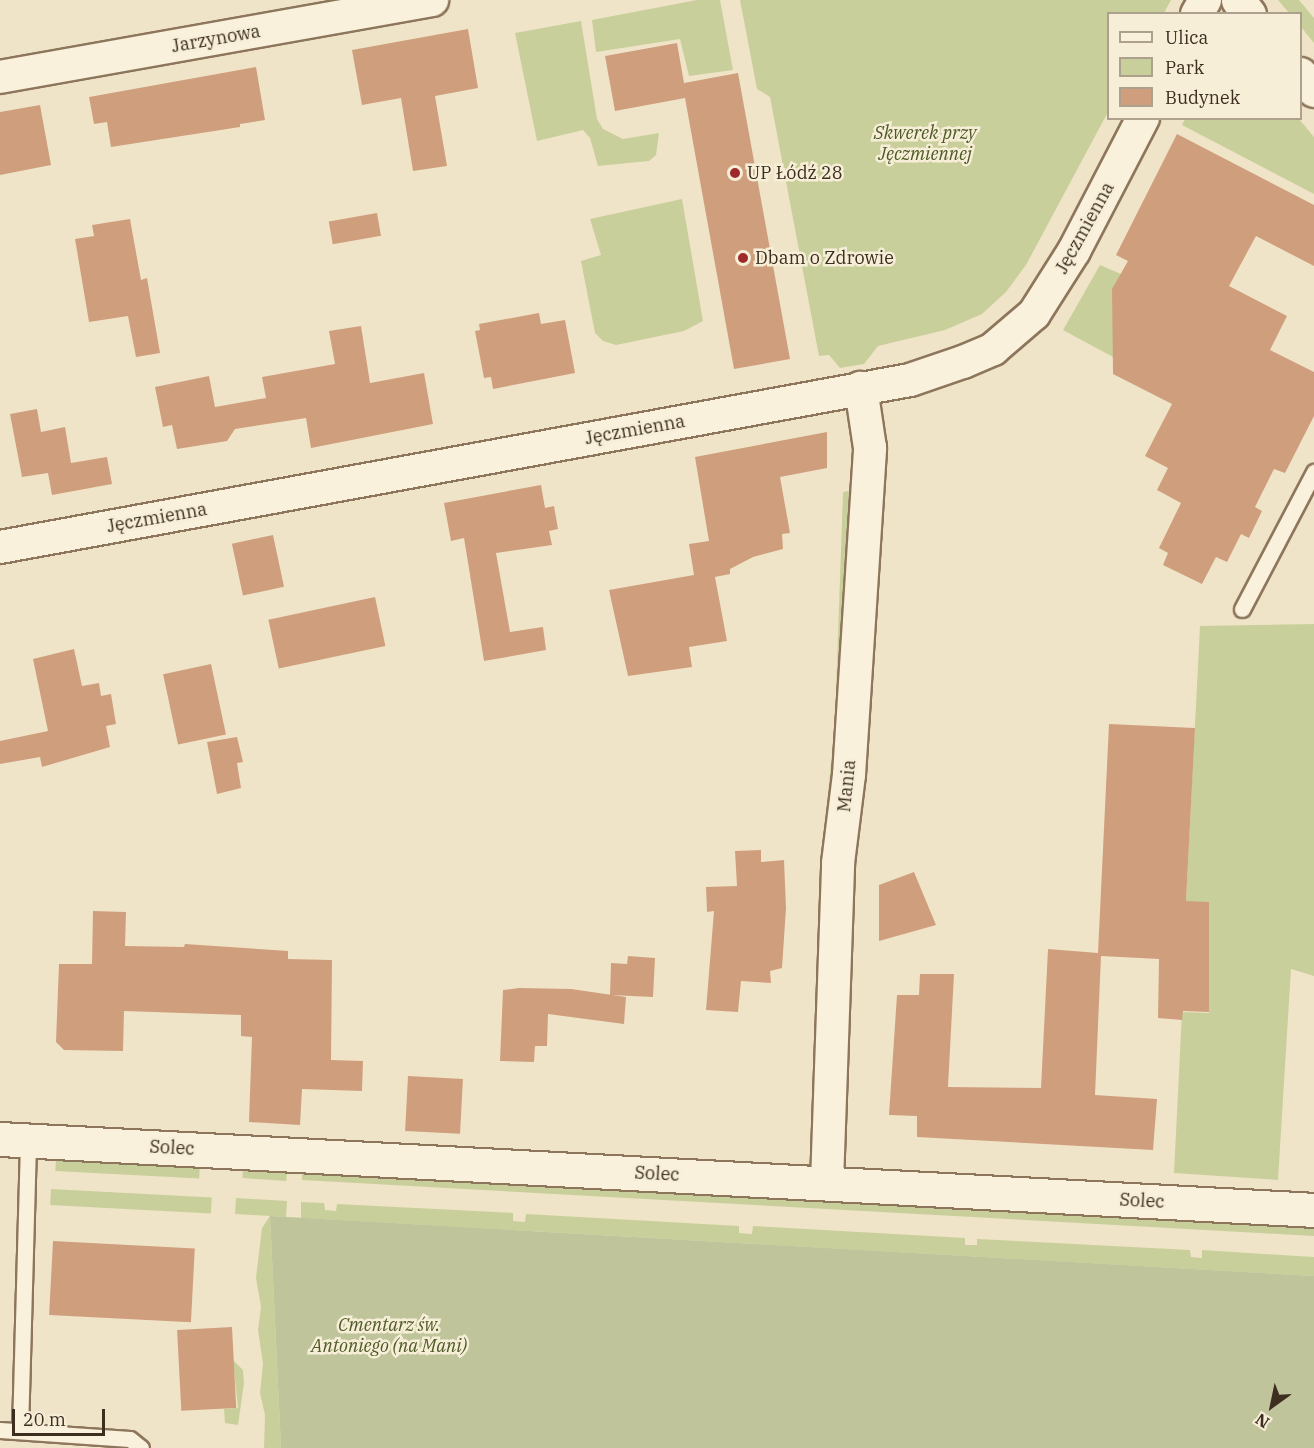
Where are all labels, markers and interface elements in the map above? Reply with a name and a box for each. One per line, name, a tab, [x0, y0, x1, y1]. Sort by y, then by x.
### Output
legend	[1107, 12, 1302, 120]
street label: Jarzynowa	[170, 21, 262, 57]
text: Ulica	[1165, 26, 1208, 49]
text: Park	[1165, 56, 1204, 79]
text: Budynek	[1165, 86, 1240, 109]
park label: Skwerek przy Jęczmiennej	[874, 123, 976, 166]
place label: UP Łódź 28	[747, 162, 843, 184]
marker: UP Łódź 28	[728, 166, 742, 180]
street label: Jęczmienna	[1051, 178, 1119, 278]
place label: Dbam o Zdrowie	[755, 247, 894, 269]
marker: Dbam o Zdrowie	[736, 251, 750, 265]
street label: Jęczmienna	[583, 411, 687, 449]
street label: Jęczmienna	[105, 499, 209, 537]
street label: Mania	[834, 759, 860, 813]
street label: Solec	[149, 1136, 195, 1160]
street label: Solec	[634, 1162, 680, 1186]
street label: Solec	[1119, 1189, 1165, 1213]
park label: Cmentarz św. Antoniego (na Mani)	[311, 1315, 467, 1358]
north arrow	[1242, 1376, 1302, 1436]
scale bar	[15, 1397, 108, 1435]
text: 20 m	[23, 1408, 66, 1431]
text: N	[1251, 1409, 1273, 1433]

